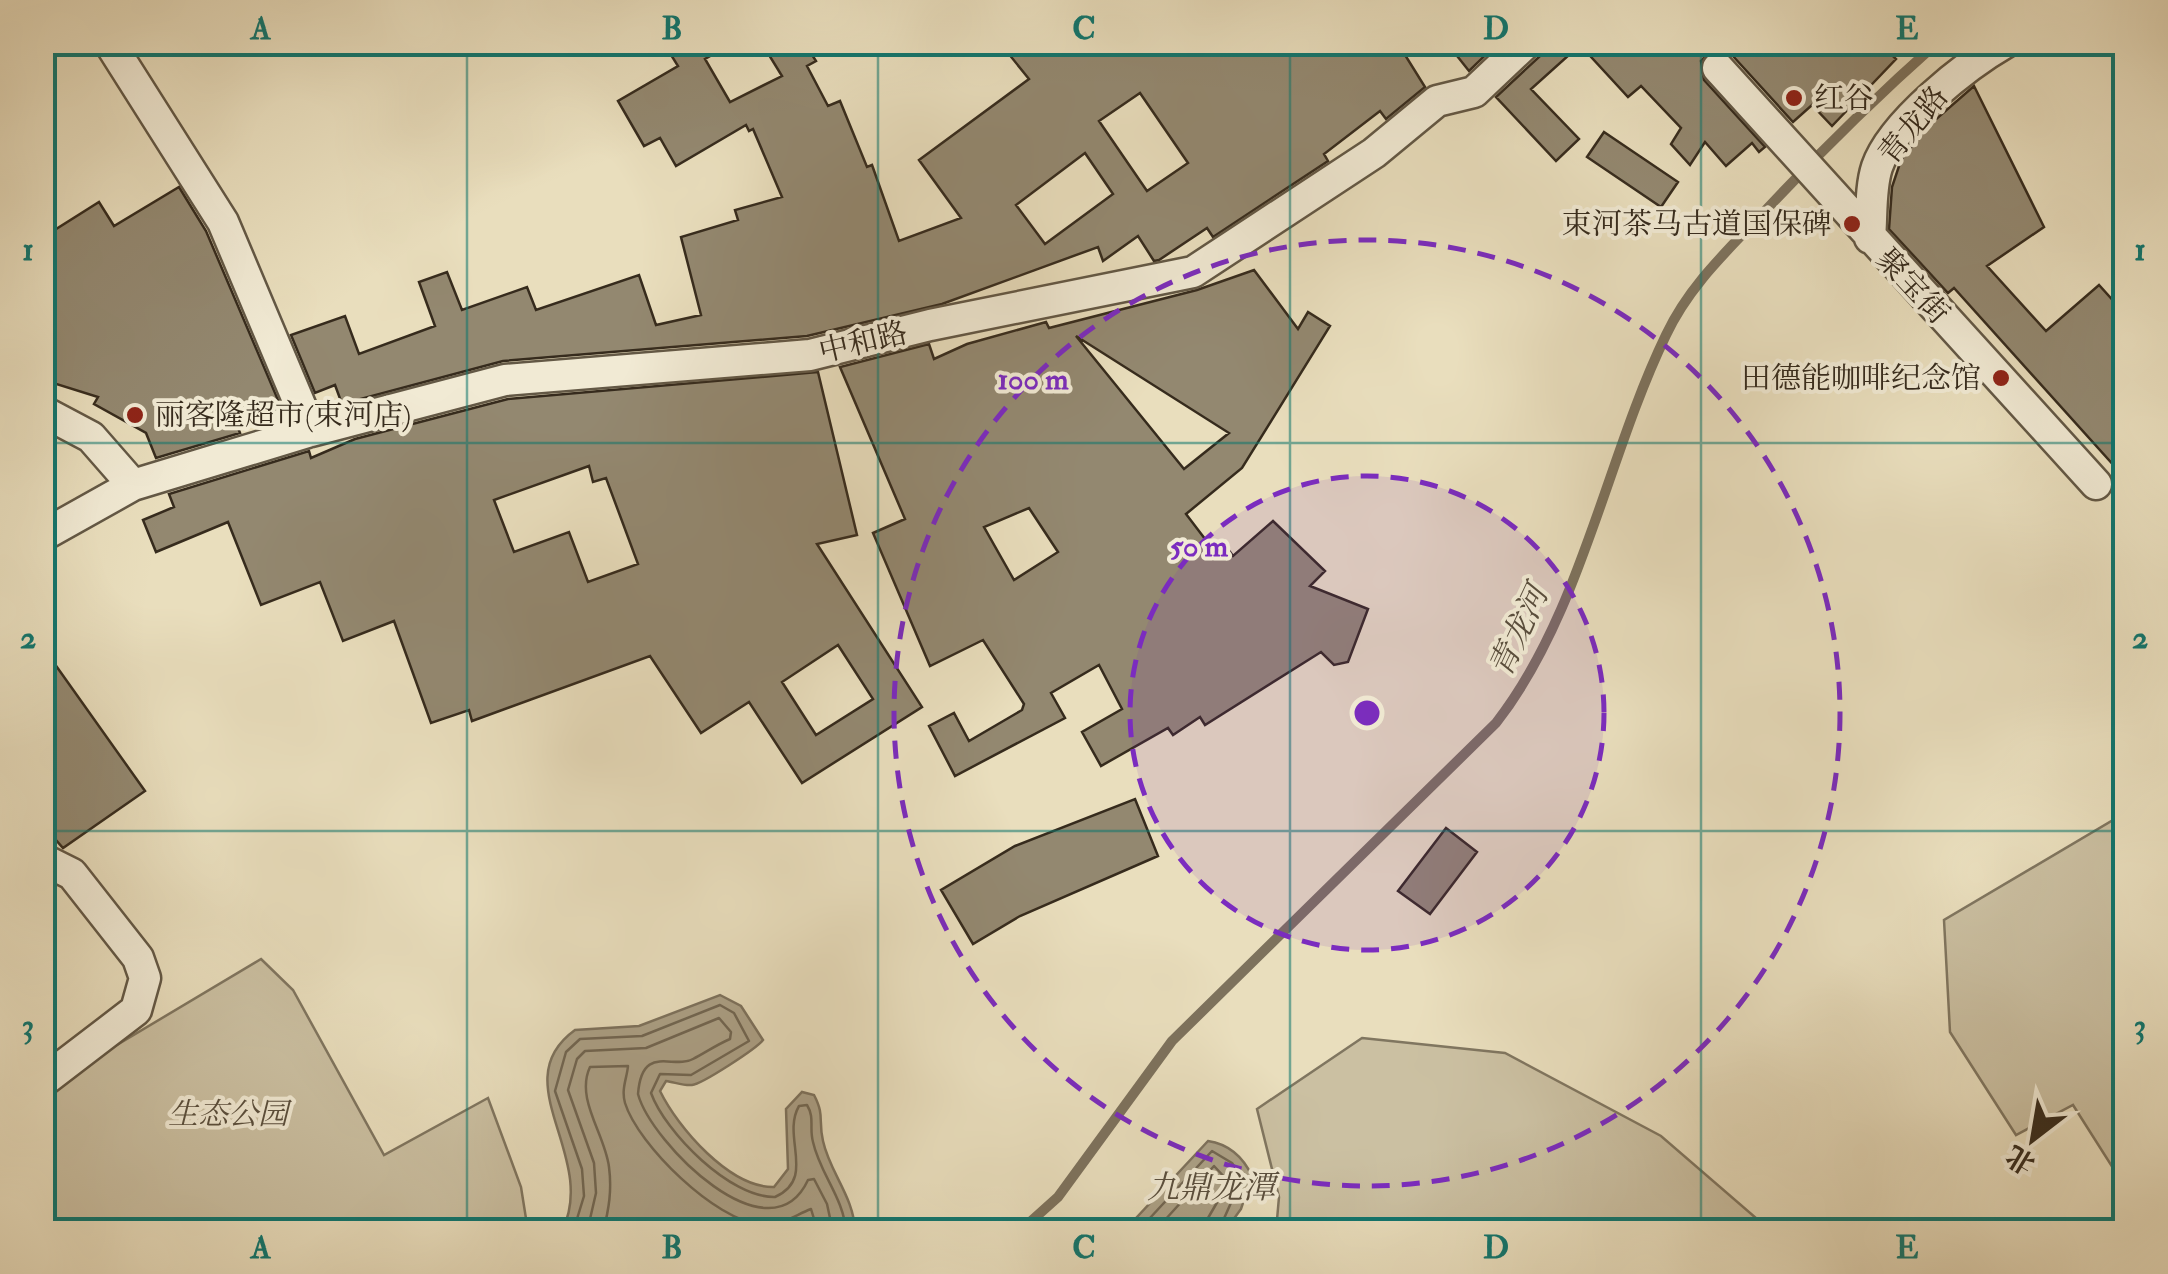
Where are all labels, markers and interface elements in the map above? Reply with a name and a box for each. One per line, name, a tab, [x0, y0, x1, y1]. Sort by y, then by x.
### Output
text: A	[249, 9, 272, 49]
text: B	[662, 9, 682, 49]
text: C	[1072, 9, 1096, 49]
text: D	[1483, 9, 1509, 49]
text: E	[1895, 9, 1919, 49]
street label: 青龙路	[1871, 79, 1956, 172]
place label: 红谷	[1814, 80, 1874, 117]
marker: 红谷	[1783, 87, 1805, 109]
place label: 束河茶马古道国保碑	[1562, 206, 1832, 243]
marker: 束河茶马古道国保碑	[1841, 213, 1863, 235]
text: 1	[22, 230, 34, 270]
text: 1	[2134, 230, 2146, 270]
street label: 聚宝街	[1868, 241, 1957, 332]
street label: 中和路	[815, 314, 911, 371]
place label: 田德能咖啡纪念馆	[1741, 360, 1981, 397]
text: 100 m	[998, 361, 1069, 398]
marker: 田德能咖啡纪念馆	[1990, 367, 2012, 389]
place label: 丽客隆超市(束河店)	[155, 397, 411, 434]
marker: 丽客隆超市(束河店)	[124, 404, 146, 426]
text: 50 m	[1170, 528, 1229, 565]
water label: 青龙河	[1480, 575, 1559, 683]
text: 2	[20, 618, 36, 658]
text: 2	[2132, 618, 2148, 658]
centre of rings	[1349, 695, 1385, 731]
text: 3	[22, 1006, 34, 1046]
text: 3	[2134, 1006, 2146, 1046]
north arrow	[1983, 1089, 2083, 1189]
park label: 生态公园	[168, 1096, 292, 1133]
text: 北	[2000, 1137, 2042, 1181]
water label: 九鼎龙潭	[1147, 1168, 1280, 1208]
text: A	[249, 1228, 272, 1268]
text: B	[662, 1228, 682, 1268]
text: C	[1072, 1228, 1096, 1268]
text: D	[1483, 1228, 1509, 1268]
text: E	[1895, 1228, 1919, 1268]

